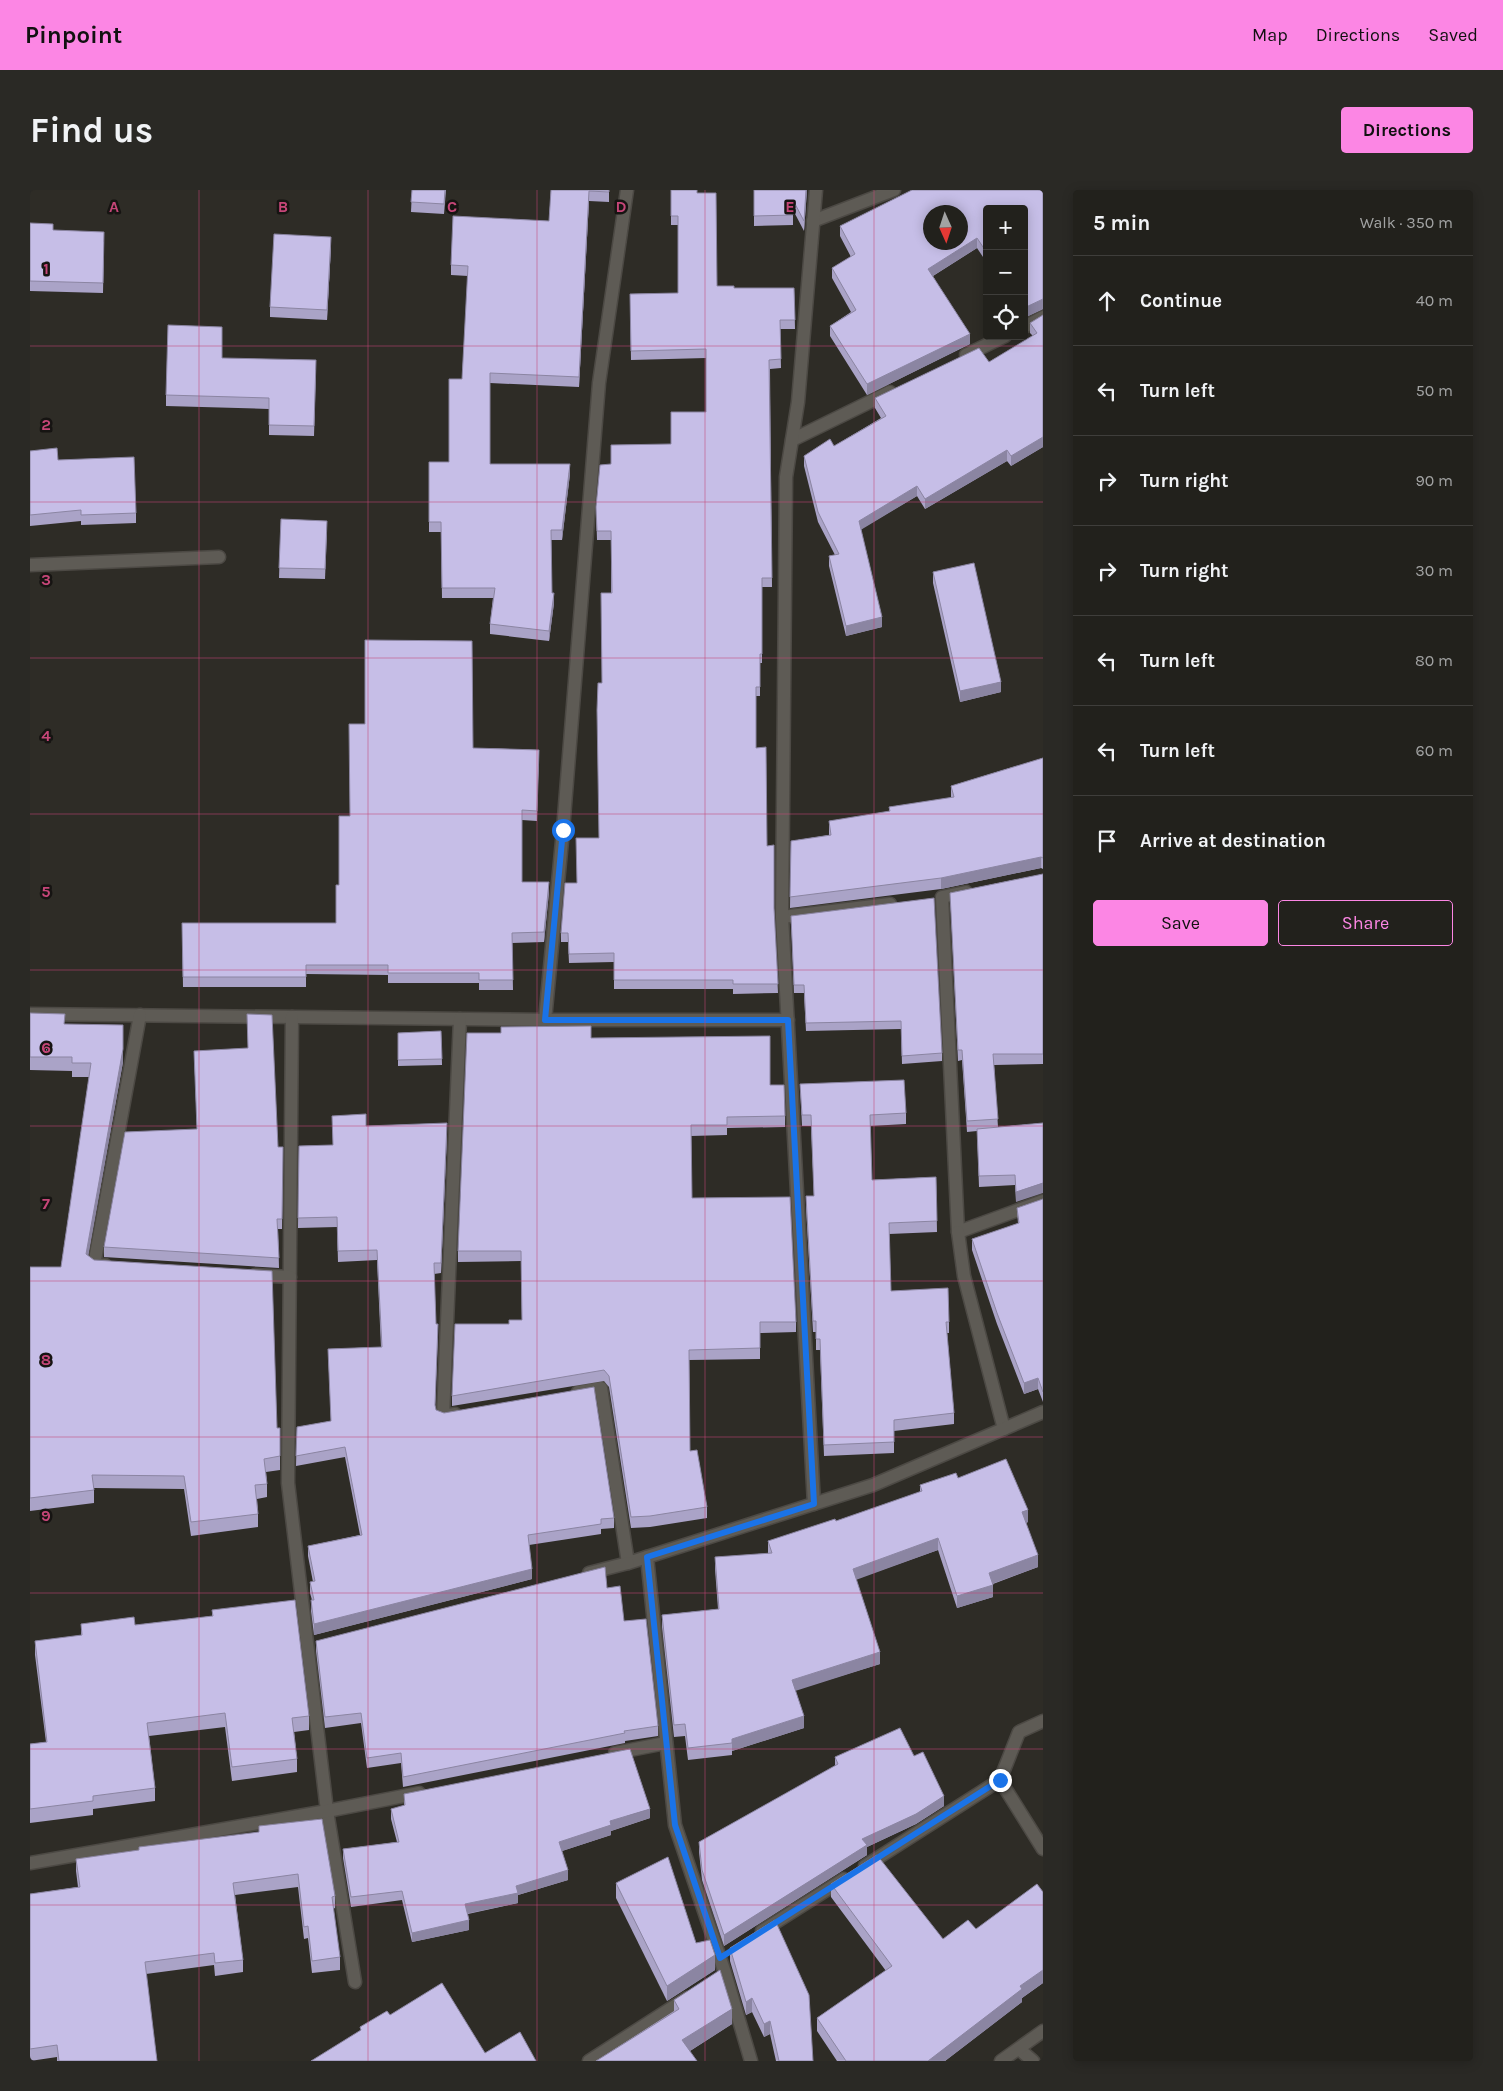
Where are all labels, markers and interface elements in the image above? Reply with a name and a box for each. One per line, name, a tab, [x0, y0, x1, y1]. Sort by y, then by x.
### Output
text: Pinpoint	[25, 21, 122, 49]
text: Map	[1252, 24, 1288, 46]
text: Directions	[1316, 24, 1400, 46]
text: Saved	[1428, 24, 1478, 46]
button: Directions	[1341, 107, 1473, 153]
text: Find us	[30, 110, 153, 151]
text: A	[109, 197, 119, 216]
text: B	[278, 197, 288, 216]
text: C	[447, 197, 457, 216]
text: D	[616, 197, 627, 216]
text: E	[785, 197, 795, 216]
north arrow	[923, 205, 968, 250]
map controls	[983, 205, 1028, 340]
button: +	[983, 205, 1028, 250]
text: 5 min	[1093, 211, 1150, 235]
text: Walk · 350 m	[1360, 213, 1453, 232]
button: −	[983, 250, 1028, 295]
text: 1	[43, 259, 49, 278]
icon: ahead	[1093, 287, 1121, 315]
text: Continue	[1140, 290, 1222, 312]
text: 40 m	[1416, 291, 1453, 310]
button: locate	[983, 295, 1028, 340]
icon: left	[1093, 377, 1121, 405]
text: Turn left	[1140, 380, 1215, 402]
text: 50 m	[1416, 381, 1453, 400]
text: 2	[41, 415, 51, 434]
icon: right	[1093, 467, 1121, 495]
text: Turn right	[1140, 470, 1229, 492]
text: 90 m	[1415, 471, 1453, 490]
icon: right	[1093, 557, 1121, 585]
text: Turn right	[1140, 560, 1229, 582]
text: 30 m	[1415, 561, 1453, 580]
text: 3	[41, 570, 51, 589]
icon: left	[1093, 647, 1121, 675]
text: Turn left	[1140, 650, 1215, 672]
text: 80 m	[1415, 651, 1453, 670]
text: 4	[41, 726, 51, 745]
icon: left	[1093, 737, 1121, 765]
text: Turn left	[1140, 740, 1215, 762]
text: 60 m	[1416, 741, 1453, 760]
route start	[552, 819, 575, 842]
icon: arrive	[1093, 827, 1121, 855]
text: Arrive at destination	[1140, 830, 1326, 852]
text: 5	[41, 882, 51, 901]
button: Save	[1093, 900, 1268, 946]
button: Share	[1278, 900, 1453, 946]
text: 6	[41, 1038, 51, 1057]
text: 7	[42, 1194, 50, 1213]
text: 8	[41, 1350, 51, 1369]
text: 9	[41, 1506, 51, 1525]
route end	[989, 1769, 1012, 1792]

